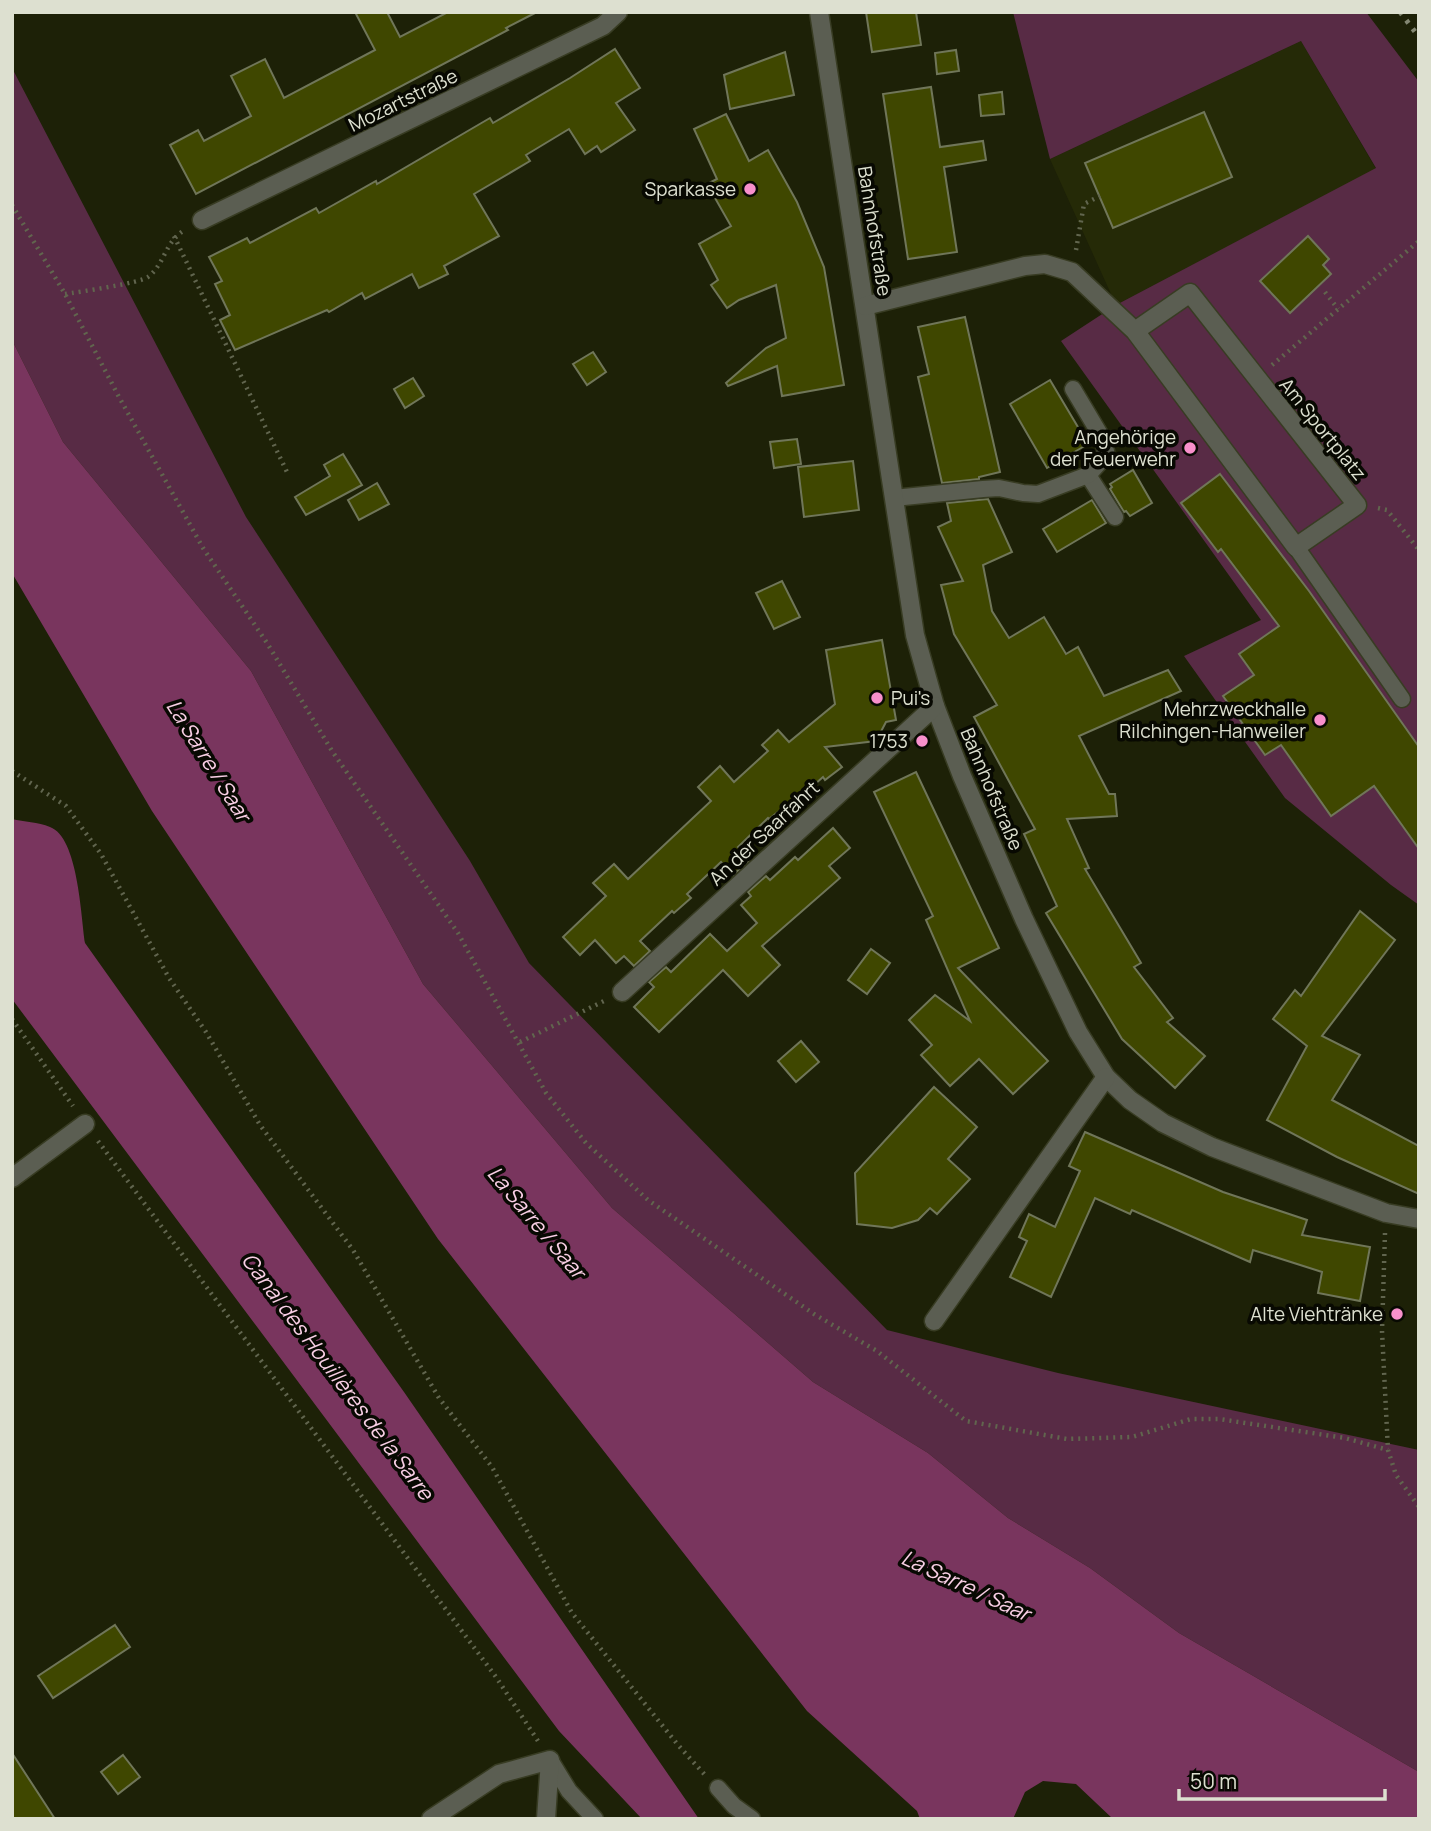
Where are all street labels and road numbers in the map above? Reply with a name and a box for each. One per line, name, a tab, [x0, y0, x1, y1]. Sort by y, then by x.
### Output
street label: Mozartstraße	[344, 62, 462, 138]
street label: Bahnhofstraße	[852, 164, 898, 298]
street label: Am Sportplatz	[1274, 372, 1372, 486]
street label: Bahnhofstraße	[954, 724, 1030, 854]
street label: An der Saarfahrt	[703, 775, 825, 891]

